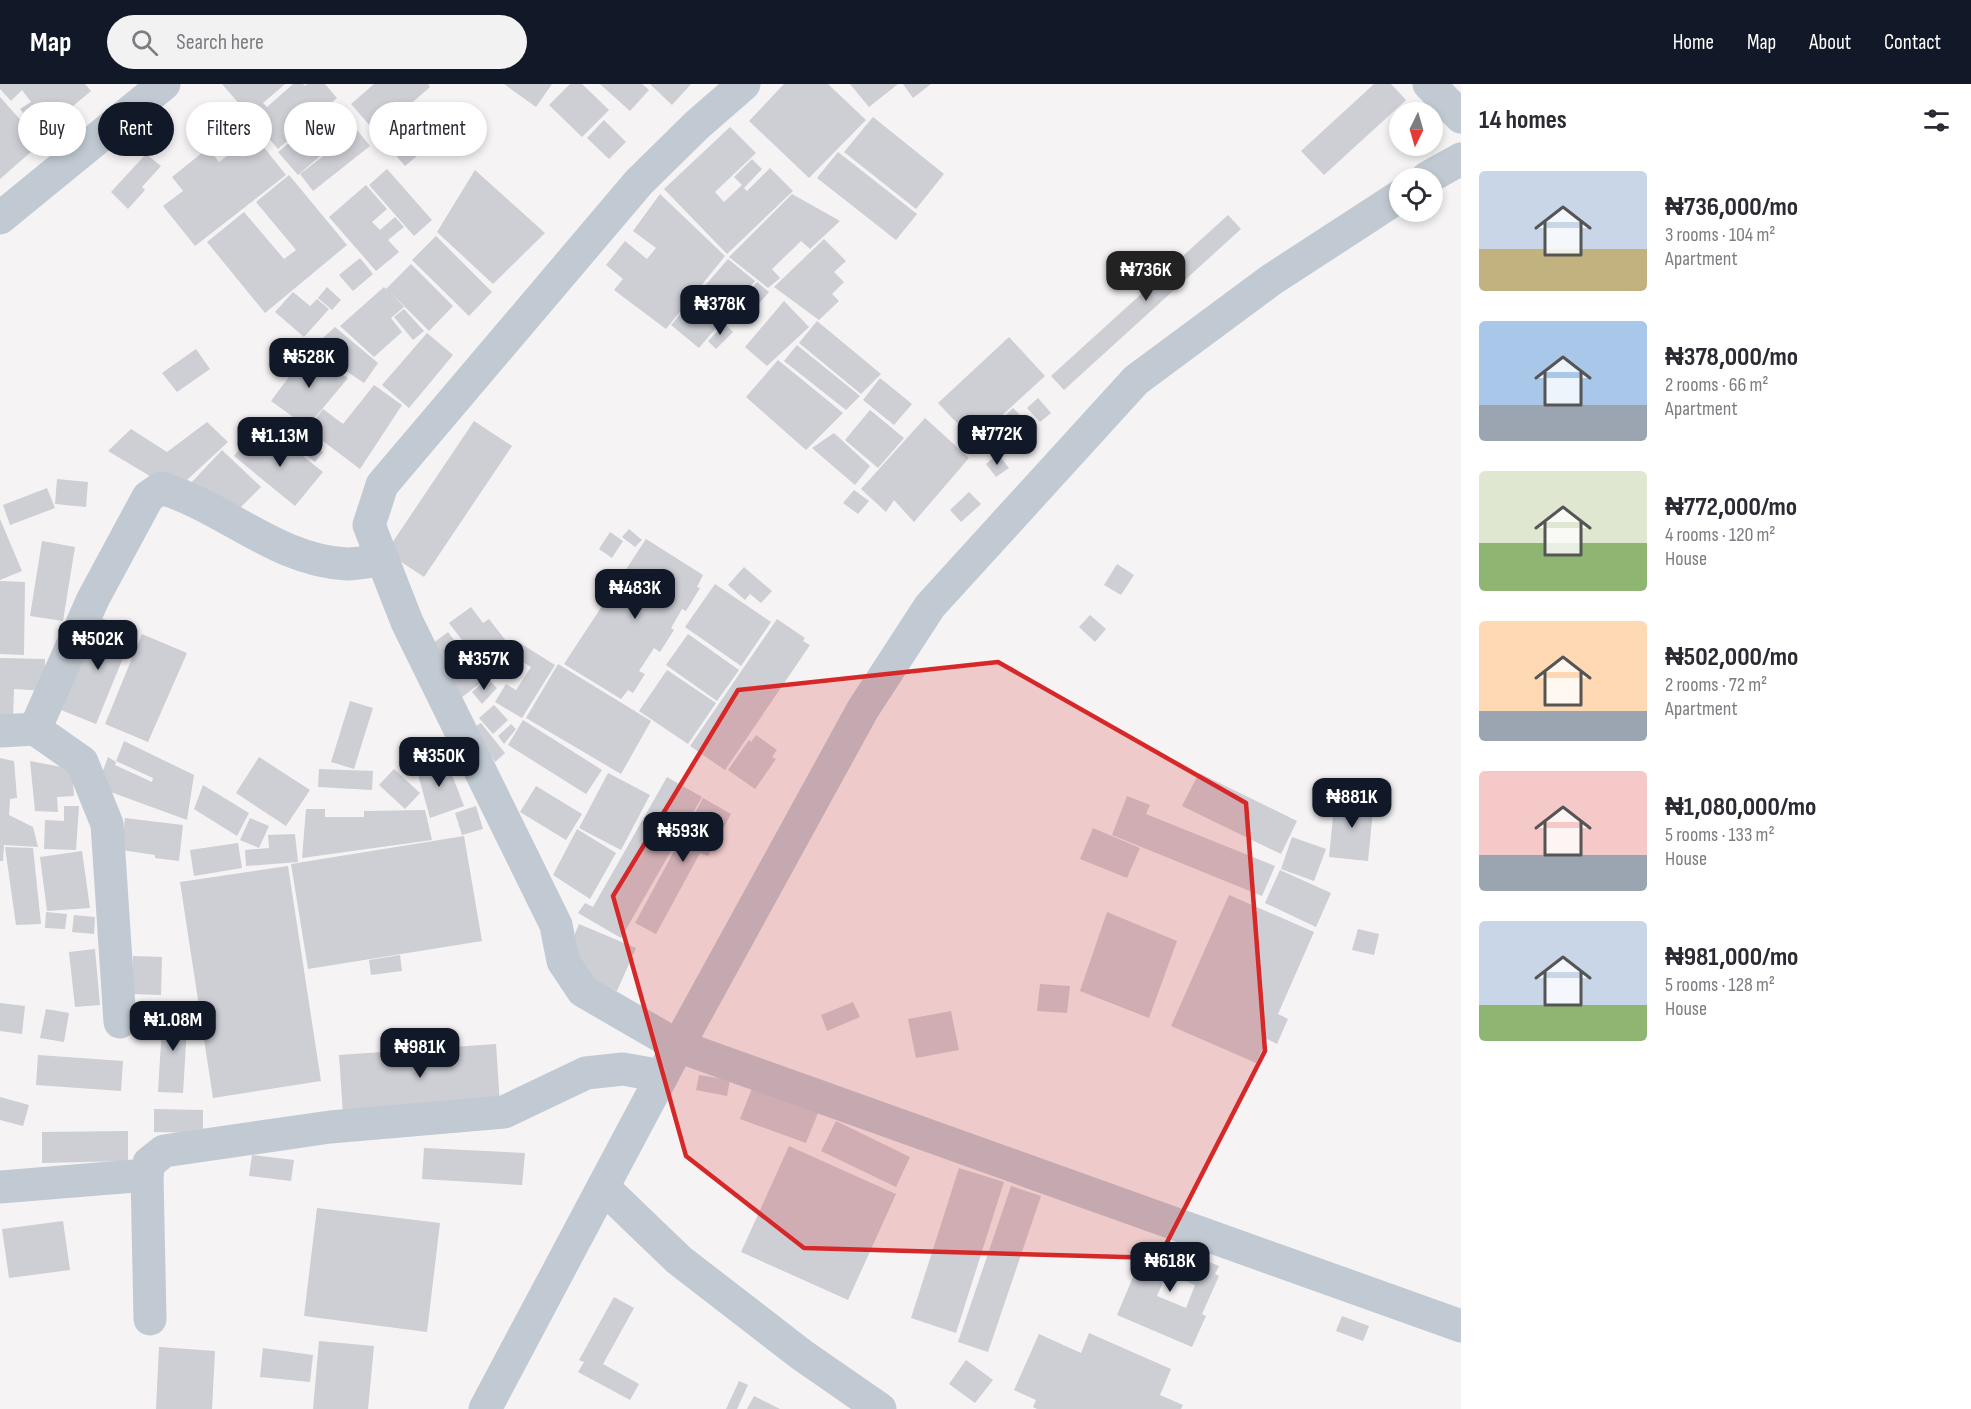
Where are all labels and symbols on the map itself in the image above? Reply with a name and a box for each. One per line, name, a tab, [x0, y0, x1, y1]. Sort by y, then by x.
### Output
north arrow	[1389, 102, 1443, 156]
pin: ₦736K	[1104, 251, 1188, 302]
pin: ₦378K	[678, 285, 762, 336]
pin: ₦528K	[267, 338, 351, 389]
pin: ₦772K	[955, 415, 1039, 466]
pin: ₦1.13M	[231, 417, 329, 468]
pin: ₦483K	[593, 569, 677, 620]
pin: ₦502K	[56, 620, 140, 671]
pin: ₦357K	[442, 640, 526, 691]
pin: ₦350K	[397, 737, 481, 788]
pin: ₦881K	[1310, 778, 1394, 829]
pin: ₦593K	[641, 812, 725, 863]
pin: ₦1.08M	[124, 1001, 222, 1052]
pin: ₦981K	[378, 1028, 462, 1079]
pin: ₦618K	[1128, 1242, 1212, 1293]

